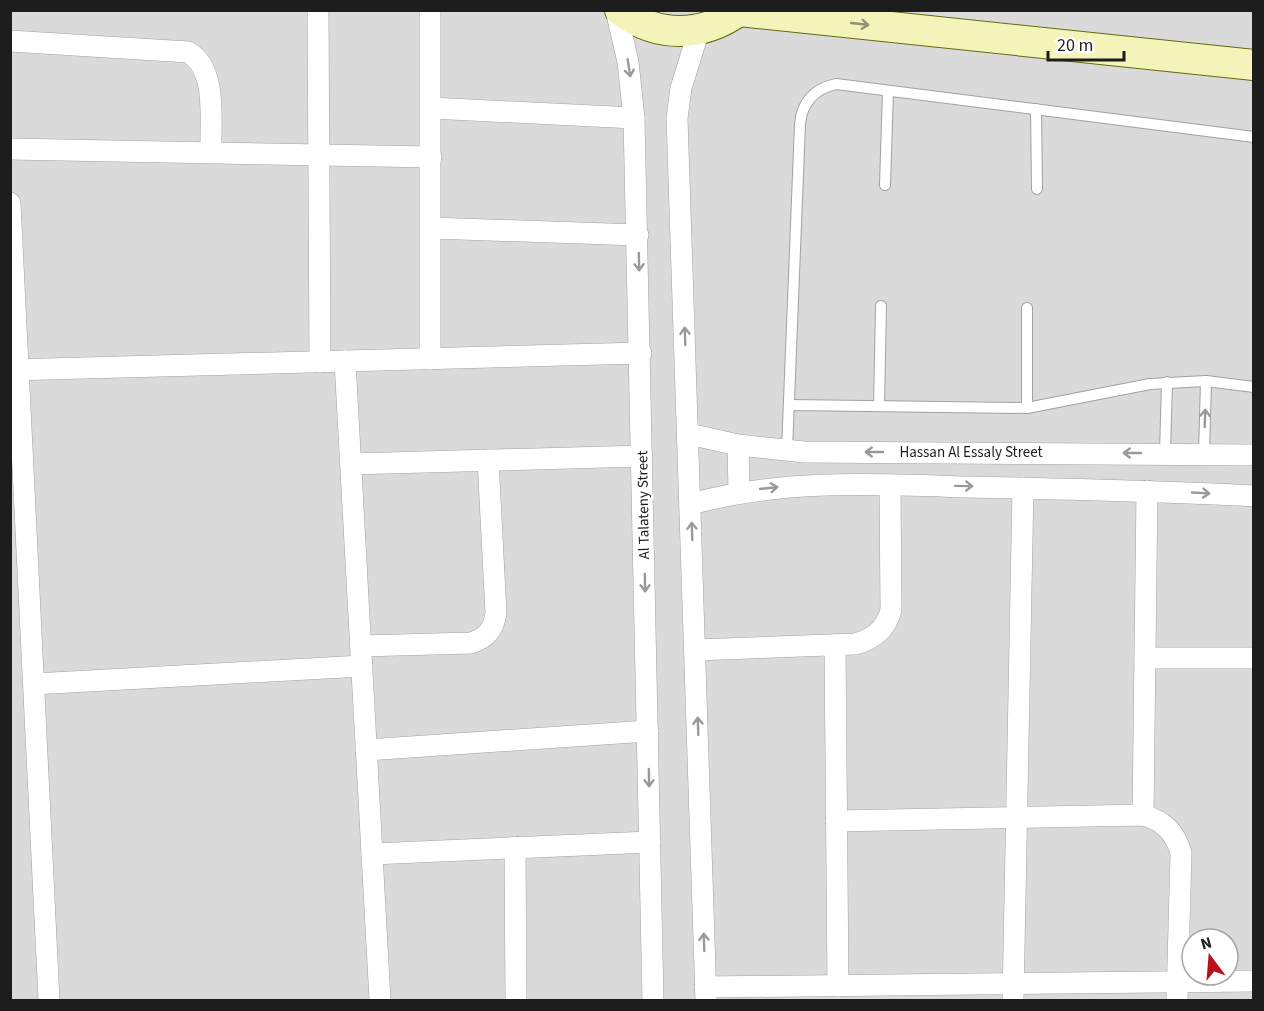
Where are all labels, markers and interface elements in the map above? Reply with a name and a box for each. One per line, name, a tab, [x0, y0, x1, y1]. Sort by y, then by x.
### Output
one-way arrow	[849, 19, 869, 30]
scale bar	[1048, 24, 1124, 62]
text: 20 m	[1057, 33, 1093, 58]
one-way arrow	[623, 57, 634, 77]
one-way arrow	[633, 252, 644, 272]
one-way arrow	[680, 327, 691, 347]
one-way arrow	[1199, 408, 1211, 428]
street label: Hassan Al Essaly Street	[899, 442, 1043, 463]
one-way arrow	[865, 446, 885, 458]
one-way arrow	[1123, 447, 1143, 459]
street label: Al Talateny Street	[632, 450, 655, 560]
one-way arrow	[954, 481, 974, 492]
one-way arrow	[759, 482, 779, 493]
one-way arrow	[1190, 488, 1210, 499]
one-way arrow	[687, 522, 698, 542]
one-way arrow	[639, 573, 650, 593]
one-way arrow	[692, 717, 704, 737]
one-way arrow	[643, 768, 654, 788]
north arrow	[1180, 927, 1240, 987]
text: N	[1198, 932, 1214, 956]
one-way arrow	[698, 933, 710, 953]

